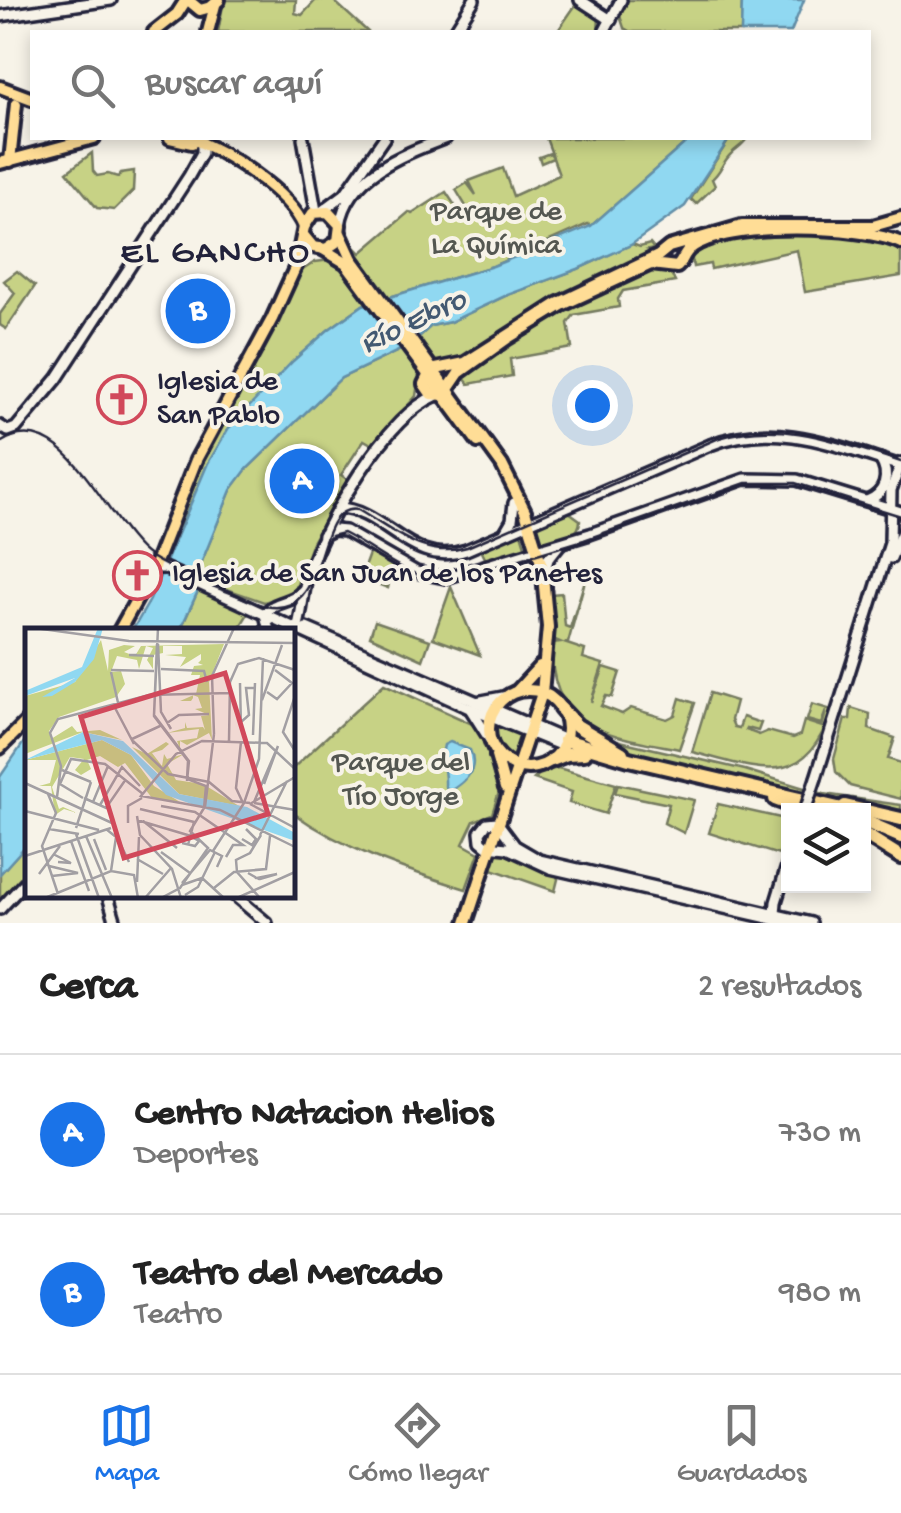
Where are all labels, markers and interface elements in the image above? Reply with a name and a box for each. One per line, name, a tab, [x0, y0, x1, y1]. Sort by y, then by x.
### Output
search box	[30, 30, 871, 140]
icon: search	[65, 58, 120, 113]
text: Buscar aquí	[145, 63, 323, 107]
park label: Parque de La Química	[429, 196, 562, 265]
district label: EL GANCHO	[120, 234, 312, 275]
pin: B	[166, 274, 230, 348]
water label: Río Ebro	[355, 281, 474, 364]
place label: Iglesia de San Pablo	[157, 366, 280, 435]
church icon: Iglesia de San Pablo	[96, 374, 148, 426]
your location	[567, 380, 618, 431]
pin: A	[270, 444, 334, 518]
church icon: Iglesia de San Juan de los Panetes	[111, 549, 163, 601]
place label: Iglesia de San Juan de los Panetes	[172, 558, 603, 593]
inset map	[25, 628, 295, 898]
park label: Parque del Tío Jorge	[331, 747, 470, 816]
map controls	[781, 803, 871, 893]
button: layers	[781, 803, 871, 893]
text: Cerca	[40, 964, 137, 1013]
text: 2 resultados	[698, 969, 861, 1007]
text: Centro Natacion Helios	[135, 1093, 493, 1137]
text: A	[63, 1115, 82, 1153]
text: 730 m	[779, 1115, 861, 1153]
text: Deportes	[135, 1137, 257, 1175]
text: Teatro del Mercado	[135, 1253, 443, 1297]
text: B	[64, 1275, 81, 1313]
text: 980 m	[779, 1275, 861, 1313]
text: Teatro	[135, 1297, 223, 1335]
tab: Mapa	[95, 1398, 159, 1491]
tab: Cómo llegar	[348, 1398, 487, 1491]
tab: Guardados	[677, 1398, 806, 1491]

